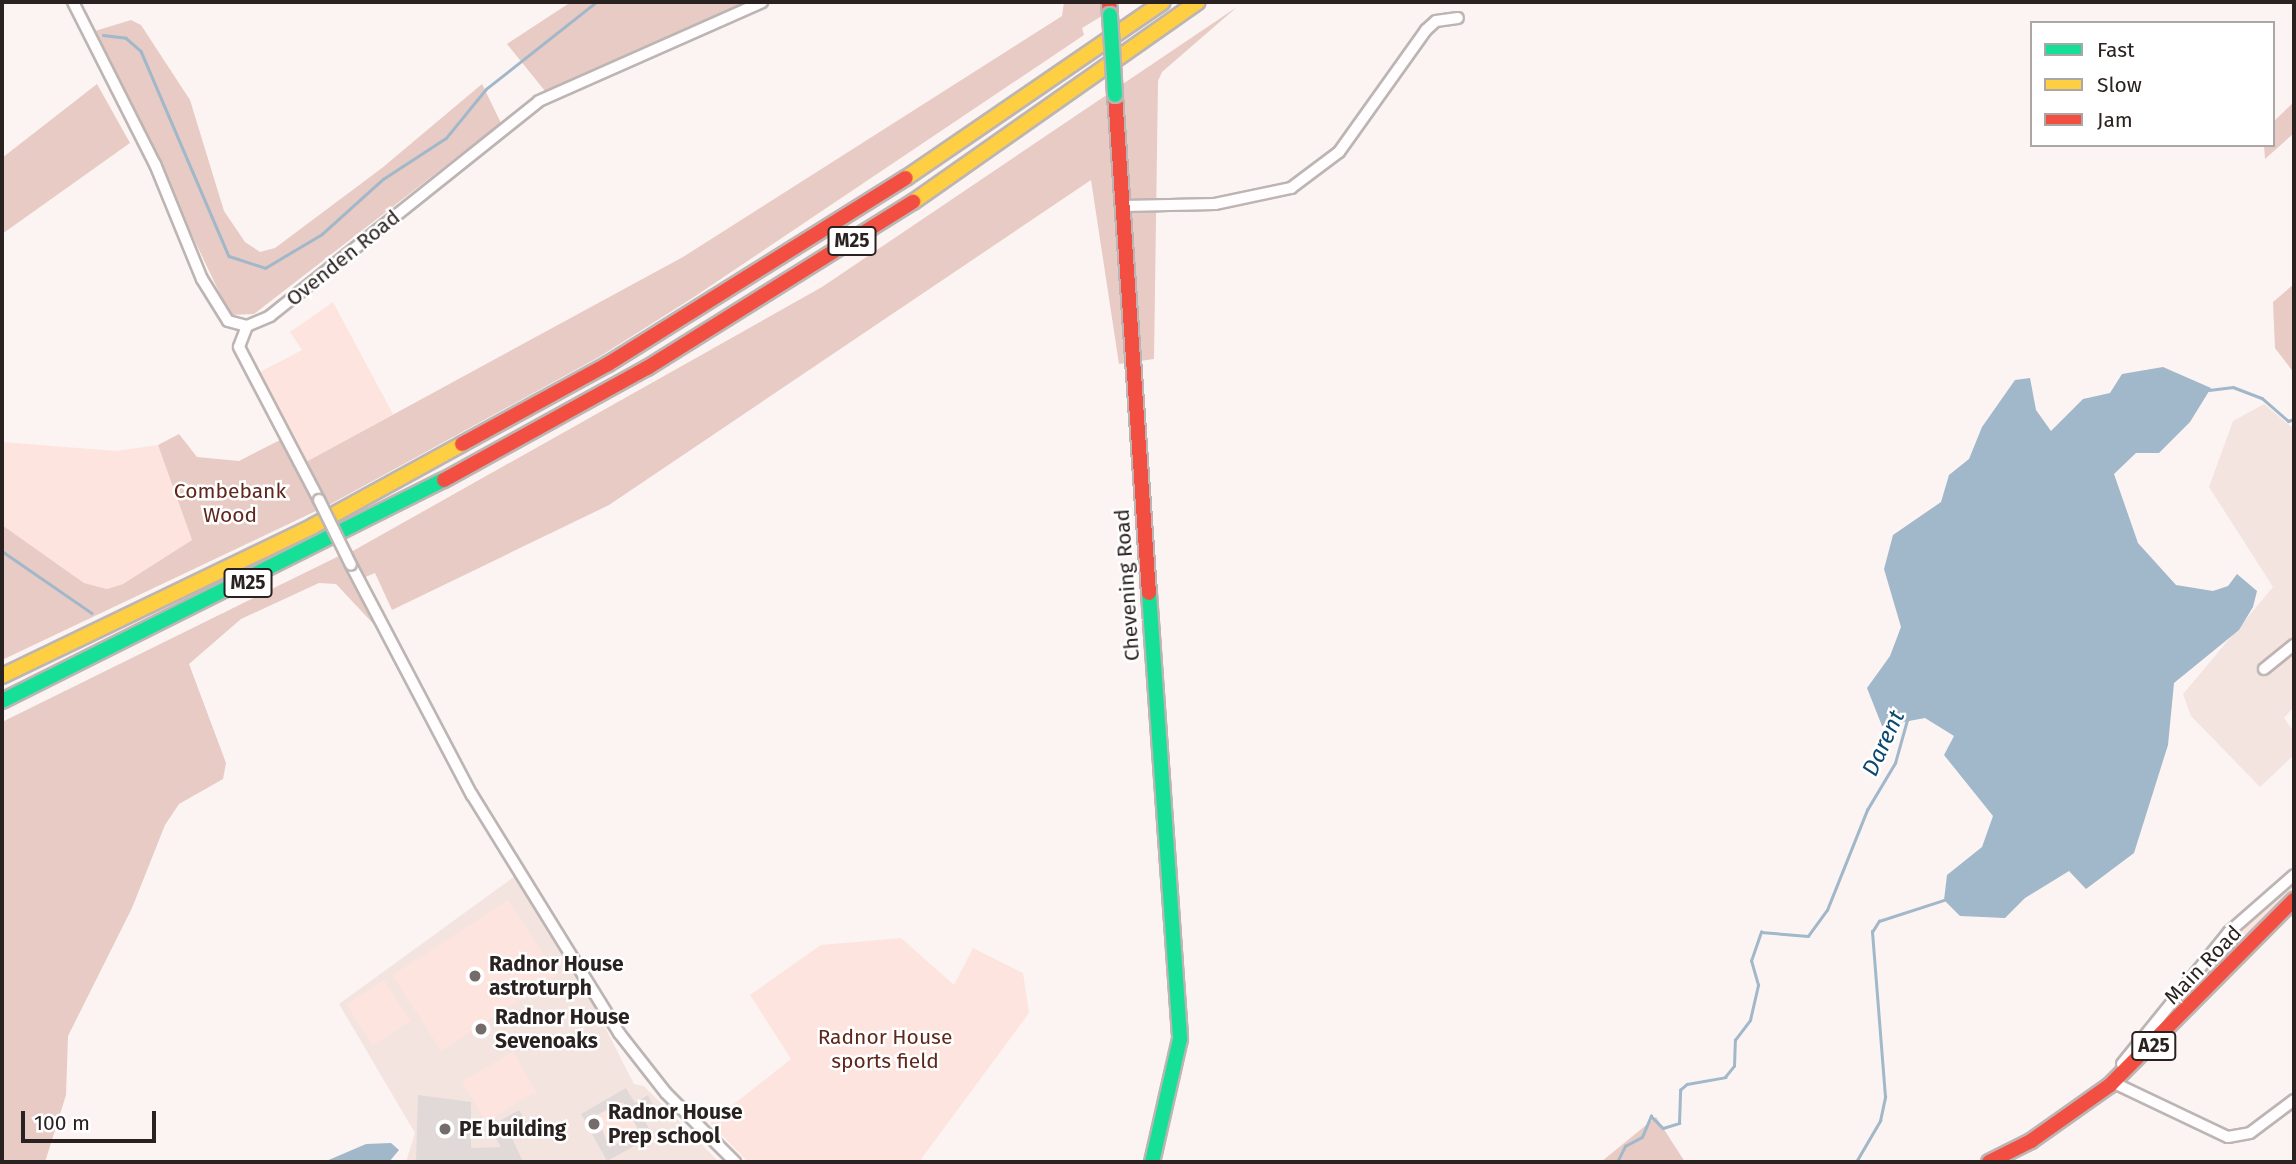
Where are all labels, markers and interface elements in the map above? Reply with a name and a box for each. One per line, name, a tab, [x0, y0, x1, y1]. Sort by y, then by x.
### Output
legend	[2030, 21, 2275, 147]
text: Fast	[2097, 37, 2135, 63]
text: Slow	[2097, 72, 2142, 98]
text: Jam	[2097, 107, 2133, 133]
street label: Ovenden Road	[281, 205, 405, 311]
road number: M25	[828, 226, 876, 256]
park label: Combebank Wood	[174, 478, 286, 528]
street label: Chevening Road	[1109, 508, 1145, 662]
road number: M25	[224, 568, 272, 598]
water label: Darent	[1856, 706, 1910, 780]
street label: Main Road	[2159, 920, 2247, 1010]
place label: Radnor House astroturph	[489, 951, 624, 1001]
marker: Radnor House astroturph	[467, 968, 483, 984]
place label: Radnor House Sevenoaks	[495, 1004, 630, 1054]
marker: Radnor House Sevenoaks	[473, 1021, 489, 1037]
park label: Radnor House sports field	[818, 1024, 952, 1074]
road number: A25	[2131, 1030, 2177, 1062]
scale bar	[24, 1098, 159, 1142]
place label: Radnor House Prep school	[608, 1099, 743, 1149]
text: 100 m	[34, 1110, 90, 1136]
place label: PE building	[459, 1116, 566, 1142]
marker: Radnor House Prep school	[586, 1116, 602, 1132]
marker: PE building	[437, 1121, 453, 1137]

